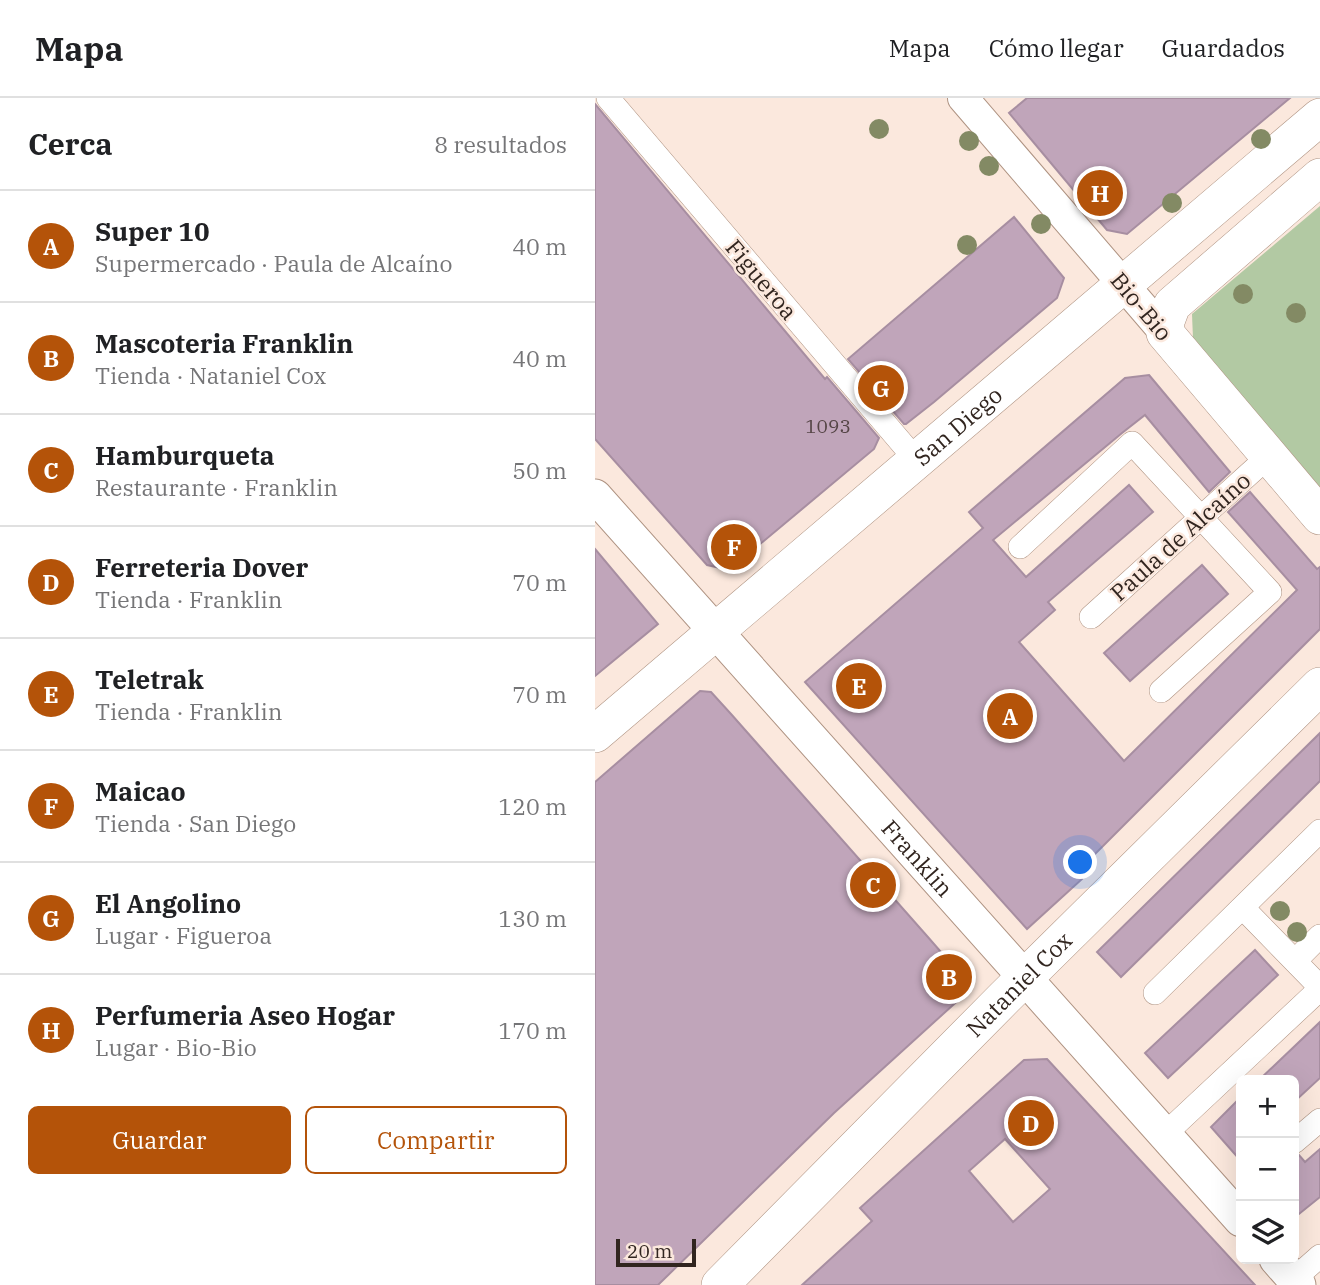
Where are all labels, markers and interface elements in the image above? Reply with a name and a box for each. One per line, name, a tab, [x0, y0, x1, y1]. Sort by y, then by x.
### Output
text: Mapa	[35, 27, 123, 70]
text: Mapa	[889, 32, 951, 64]
text: Cómo llegar	[989, 32, 1124, 64]
text: Guardados	[1162, 32, 1285, 64]
text: Cerca	[28, 124, 113, 163]
text: 8 resultados	[434, 129, 567, 159]
pin: H	[1077, 167, 1123, 219]
text: Super 10	[95, 214, 210, 248]
text: A	[43, 231, 59, 261]
text: 40 m	[512, 231, 567, 261]
street label: Figueroa	[720, 233, 804, 325]
text: Supermercado · Paula de Alcaíno	[95, 248, 452, 278]
street label: Bio-Bio	[1105, 265, 1179, 347]
text: Mascoteria Franklin	[95, 326, 354, 360]
text: B	[43, 343, 59, 373]
text: 40 m	[512, 343, 567, 373]
text: Tienda · Nataniel Cox	[95, 360, 326, 390]
pin: G	[858, 362, 904, 414]
street label: San Diego	[907, 379, 1008, 472]
house number: 1093	[805, 414, 851, 438]
text: Hamburqueta	[95, 438, 274, 472]
text: C	[43, 455, 59, 485]
text: 50 m	[512, 455, 567, 485]
street label: Paula de Alcaíno	[1103, 465, 1257, 607]
text: Restaurante · Franklin	[95, 472, 338, 502]
pin: F	[711, 521, 757, 573]
text: Ferreteria Dover	[95, 550, 308, 584]
text: D	[42, 567, 60, 597]
text: 70 m	[512, 567, 567, 597]
text: Tienda · Franklin	[95, 584, 282, 614]
pin: E	[836, 660, 882, 712]
text: Teletrak	[95, 662, 204, 696]
text: E	[43, 679, 59, 709]
text: 70 m	[512, 679, 567, 709]
pin: A	[987, 690, 1033, 742]
text: Tienda · Franklin	[95, 696, 282, 726]
text: Maicao	[95, 774, 186, 808]
text: F	[44, 791, 58, 821]
text: 120 m	[498, 791, 567, 821]
text: Tienda · San Diego	[95, 808, 296, 838]
street label: Franklin	[876, 813, 960, 903]
your location	[1063, 845, 1097, 879]
pin: C	[850, 859, 896, 911]
text: El Angolino	[95, 886, 241, 920]
text: G	[42, 903, 60, 933]
text: 130 m	[498, 903, 567, 933]
text: Lugar · Figueroa	[95, 920, 272, 950]
street label: Nataniel Cox	[959, 925, 1078, 1043]
pin: B	[926, 951, 972, 1003]
text: Perfumeria Aseo Hogar	[95, 998, 395, 1032]
text: H	[42, 1015, 60, 1045]
text: 170 m	[498, 1015, 567, 1045]
text: Lugar · Bio-Bio	[95, 1032, 257, 1062]
map controls	[1236, 1075, 1299, 1264]
button: +	[1236, 1075, 1299, 1138]
pin: D	[1008, 1097, 1054, 1149]
button: Guardar	[28, 1106, 291, 1174]
button: Compartir	[305, 1106, 567, 1174]
button: −	[1236, 1138, 1299, 1201]
button: layers	[1236, 1201, 1299, 1264]
scale bar	[616, 1236, 697, 1268]
text: 20 m	[627, 1239, 672, 1263]

